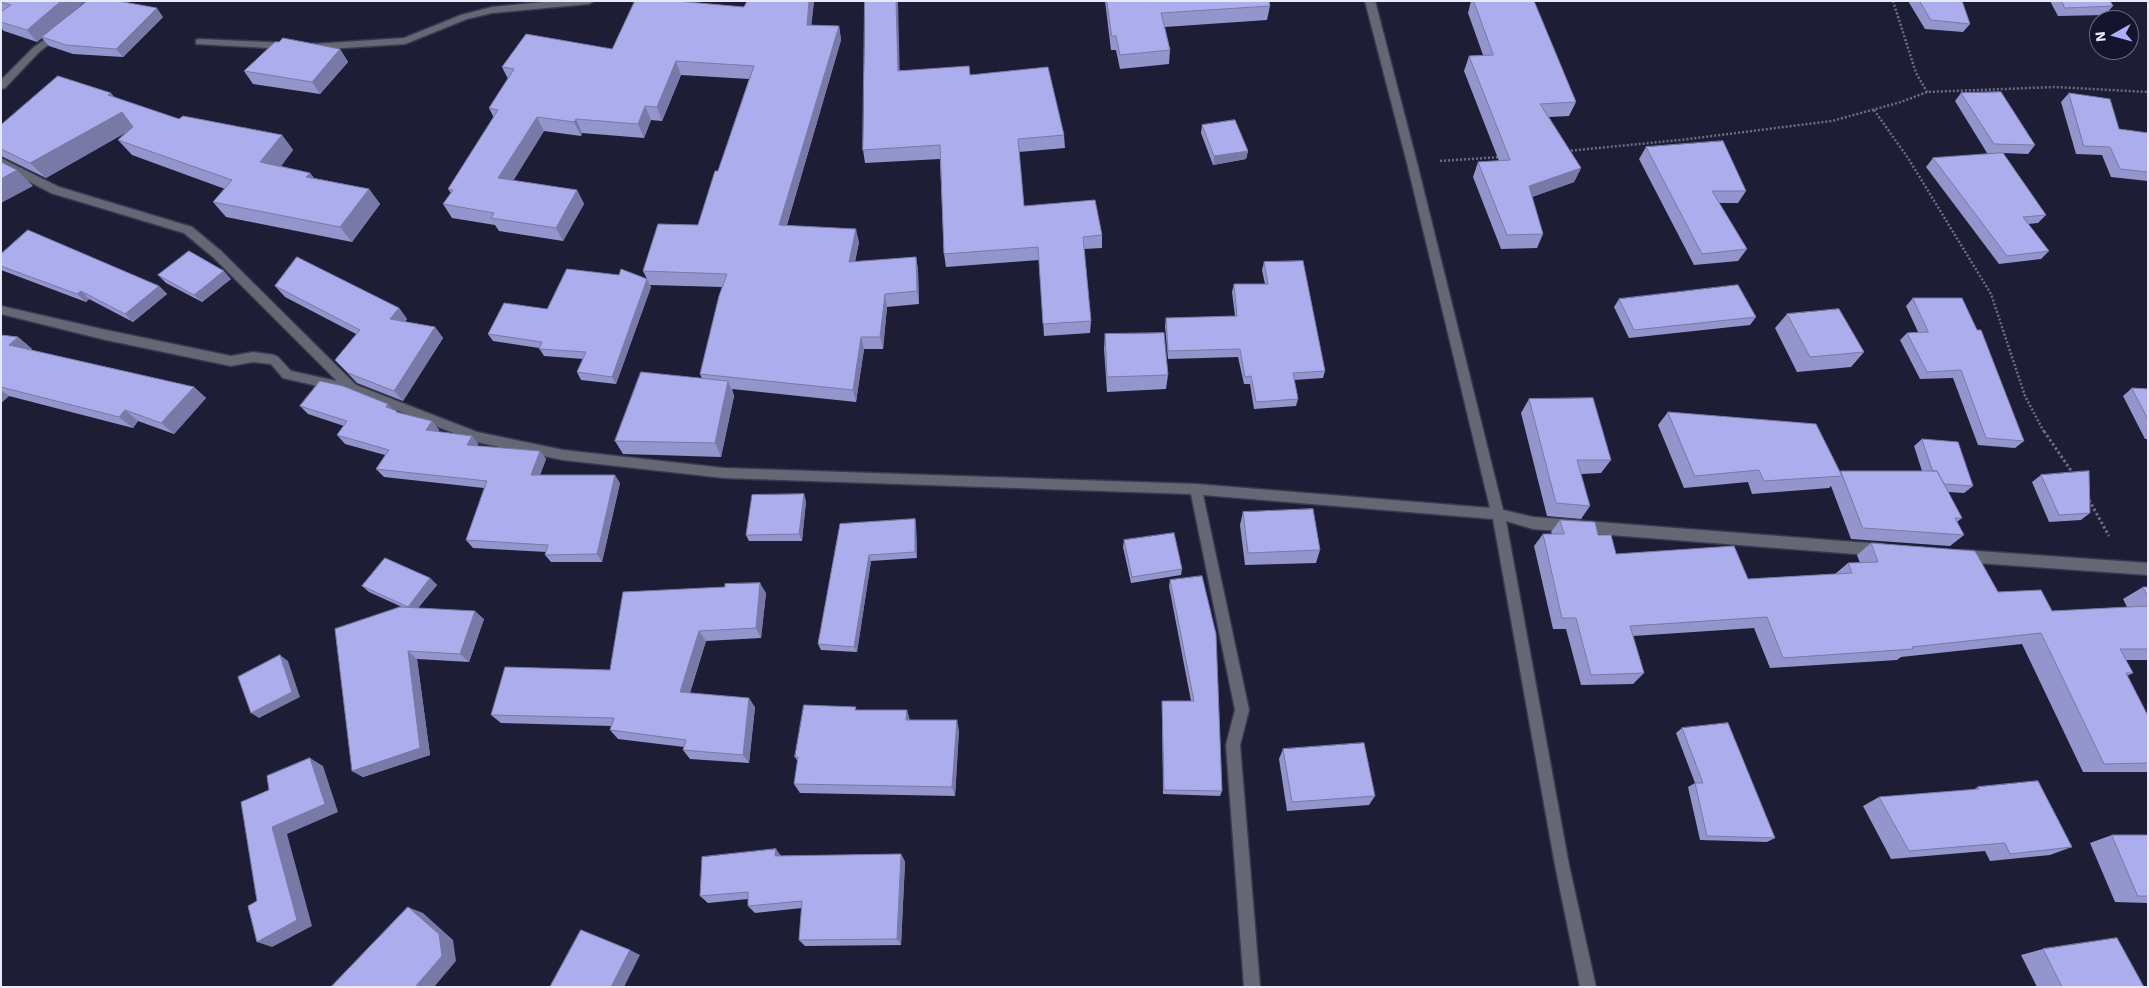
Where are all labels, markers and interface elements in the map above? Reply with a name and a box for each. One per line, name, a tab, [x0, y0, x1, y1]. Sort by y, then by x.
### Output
north arrow	[2089, 10, 2139, 60]
text: N	[2092, 31, 2109, 43]

